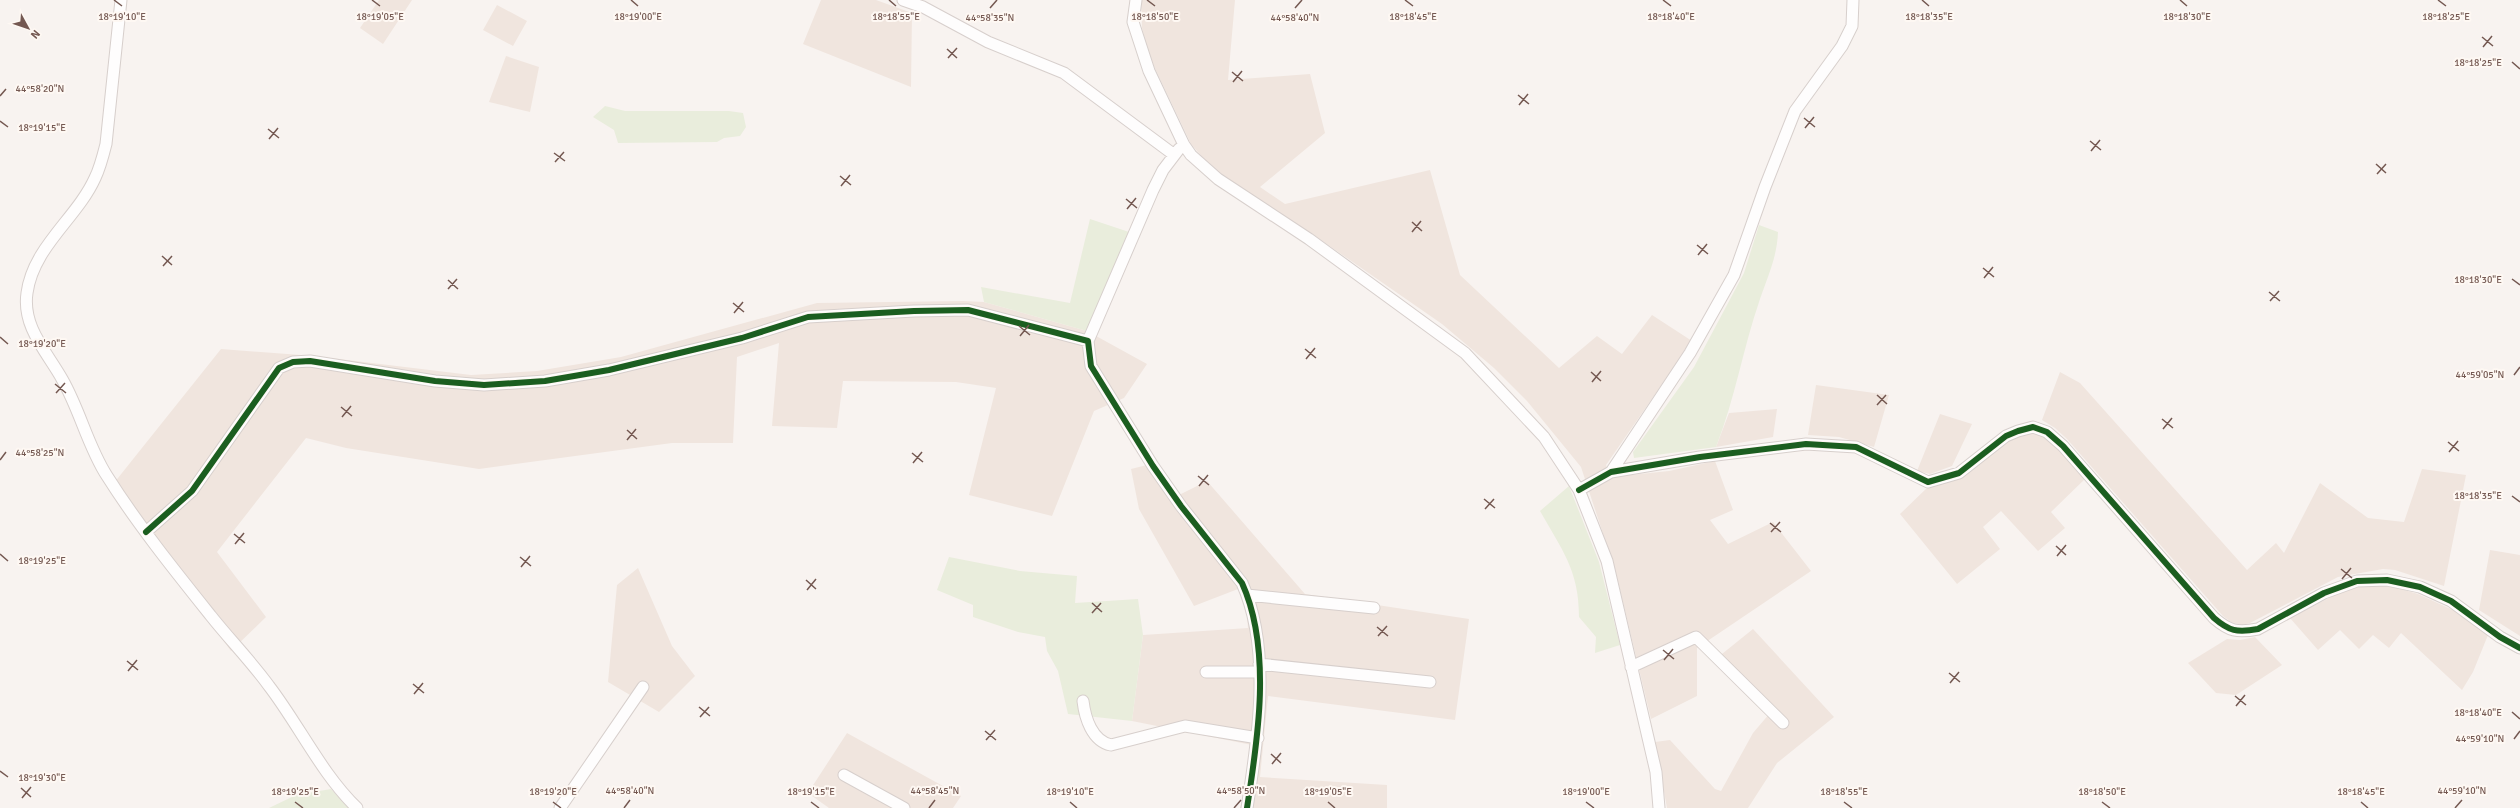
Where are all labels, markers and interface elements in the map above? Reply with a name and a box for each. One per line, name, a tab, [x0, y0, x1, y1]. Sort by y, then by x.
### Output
north arrow	[8, 8, 48, 48]
text: 18°19'10"E	[98, 11, 146, 23]
text: 18°19'05"E	[356, 11, 404, 23]
text: 18°19'00"E	[614, 11, 662, 23]
text: 18°18'55"E	[872, 11, 920, 23]
text: 18°18'50"E	[1131, 11, 1179, 23]
text: 18°18'45"E	[1389, 11, 1437, 23]
text: 18°18'40"E	[1647, 11, 1695, 23]
text: 18°18'35"E	[1905, 11, 1953, 23]
text: 18°18'30"E	[2163, 11, 2211, 23]
text: 18°18'25"E	[2422, 11, 2470, 23]
text: 44°58'35"N	[966, 12, 1014, 24]
text: 44°58'40"N	[1271, 12, 1319, 24]
text: N	[28, 27, 43, 41]
text: 18°18'25"E	[2454, 57, 2502, 69]
text: 44°58'20"N	[16, 83, 64, 95]
text: 18°19'15"E	[18, 122, 66, 134]
text: 18°18'30"E	[2454, 274, 2502, 286]
text: 18°19'20"E	[18, 338, 66, 350]
text: 44°59'05"N	[2456, 369, 2504, 381]
text: 44°58'25"N	[16, 447, 64, 459]
text: 18°18'35"E	[2454, 490, 2502, 502]
text: 18°19'25"E	[18, 555, 66, 567]
text: 18°18'40"E	[2454, 707, 2502, 719]
text: 44°59'10"N	[2456, 733, 2504, 745]
text: 18°19'30"E	[18, 772, 66, 784]
text: 44°58'40"N	[606, 785, 654, 797]
text: 44°58'45"N	[911, 785, 959, 797]
text: 44°58'50"N	[1217, 785, 1265, 797]
text: 44°59'10"N	[2438, 785, 2486, 797]
text: 18°19'25"E	[271, 786, 319, 798]
text: 18°19'20"E	[529, 786, 577, 798]
text: 18°19'15"E	[787, 786, 835, 798]
text: 18°19'10"E	[1046, 786, 1094, 798]
text: 18°19'05"E	[1304, 786, 1352, 798]
text: 18°19'00"E	[1562, 786, 1610, 798]
text: 18°18'55"E	[1820, 786, 1868, 798]
text: 18°18'50"E	[2078, 786, 2126, 798]
text: 18°18'45"E	[2337, 786, 2385, 798]

